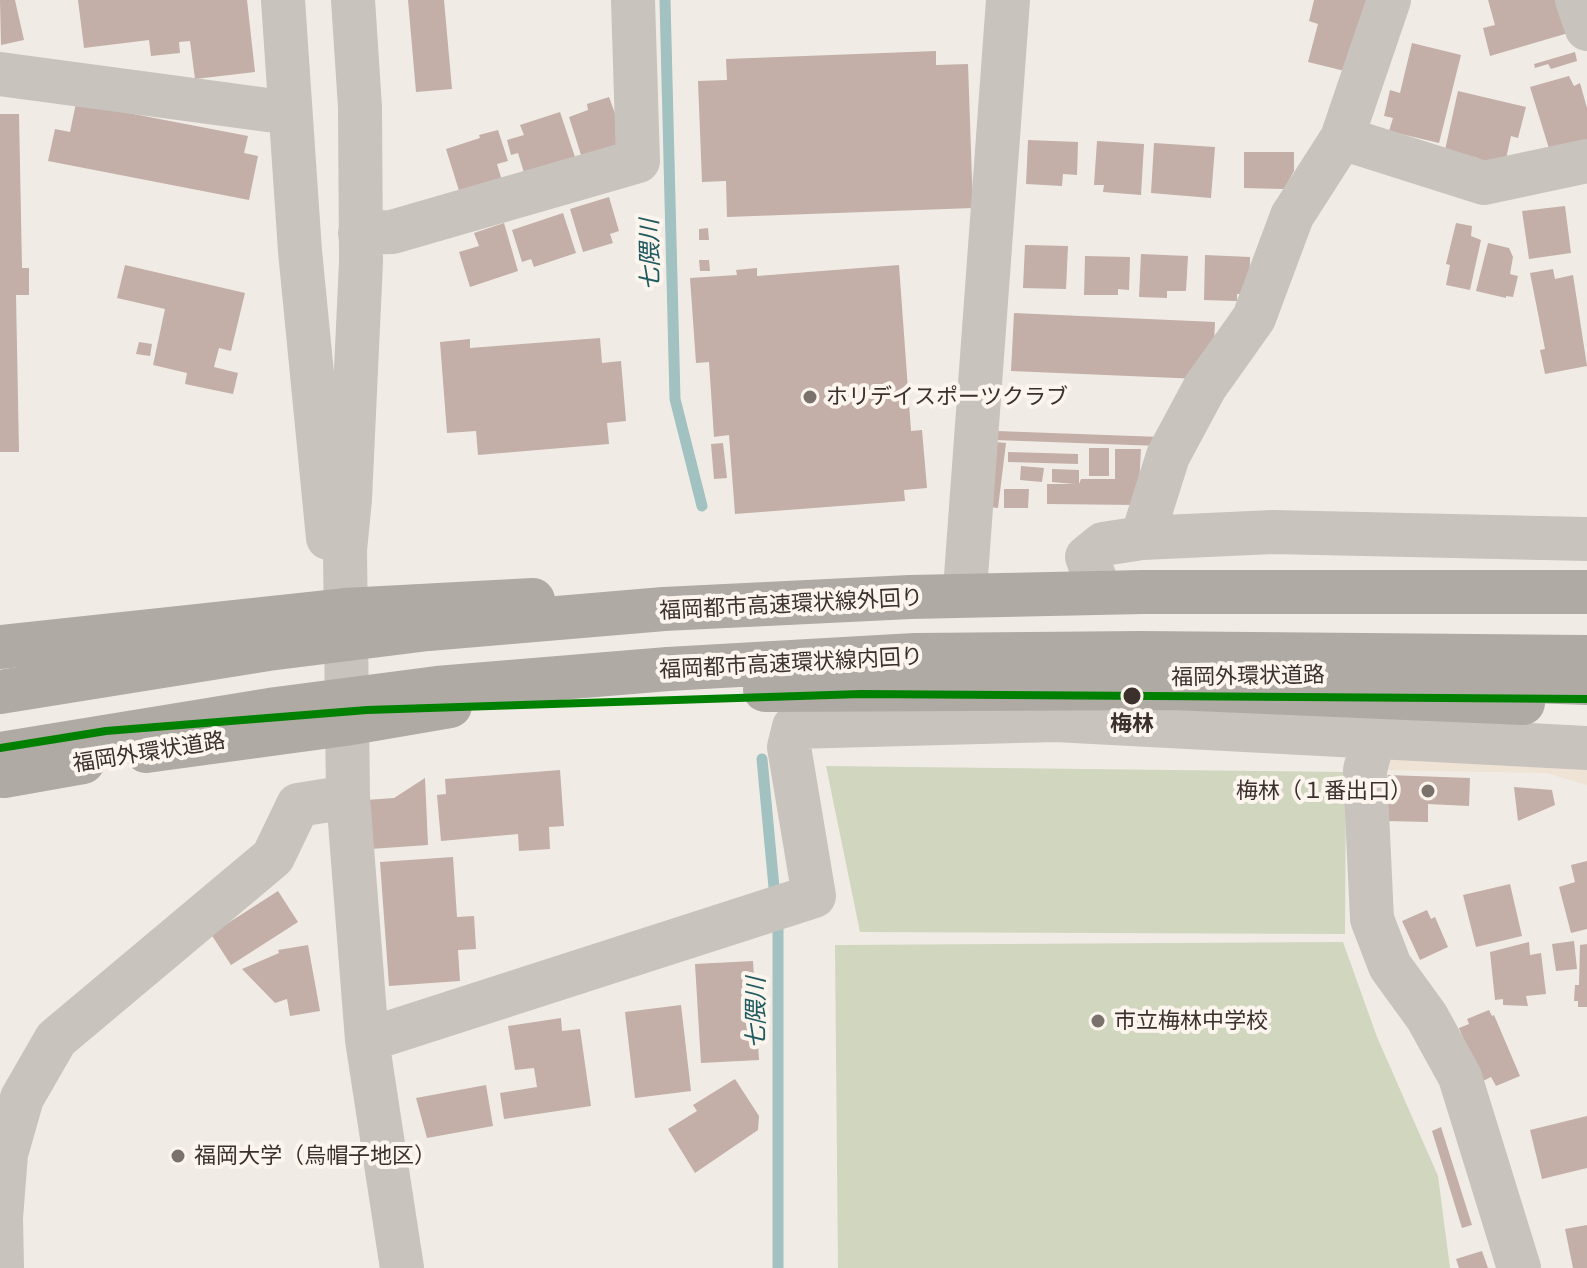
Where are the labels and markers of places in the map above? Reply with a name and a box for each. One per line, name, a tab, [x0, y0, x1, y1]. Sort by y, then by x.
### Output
place label: ホリデイスポーツクラブ	[826, 384, 1068, 410]
marker: ホリデイスポーツクラブ	[801, 388, 819, 406]
marker: 梅林	[1121, 685, 1143, 707]
place label: 梅林	[1110, 711, 1154, 737]
place label: 梅林（１番出口）	[1236, 778, 1412, 804]
marker: 梅林（１番出口）	[1419, 782, 1437, 800]
place label: 市立梅林中学校	[1114, 1008, 1268, 1034]
marker: 市立梅林中学校	[1089, 1012, 1107, 1030]
place label: 福岡大学（烏帽子地区）	[194, 1143, 436, 1169]
marker: 福岡大学（烏帽子地区）	[169, 1147, 187, 1165]

